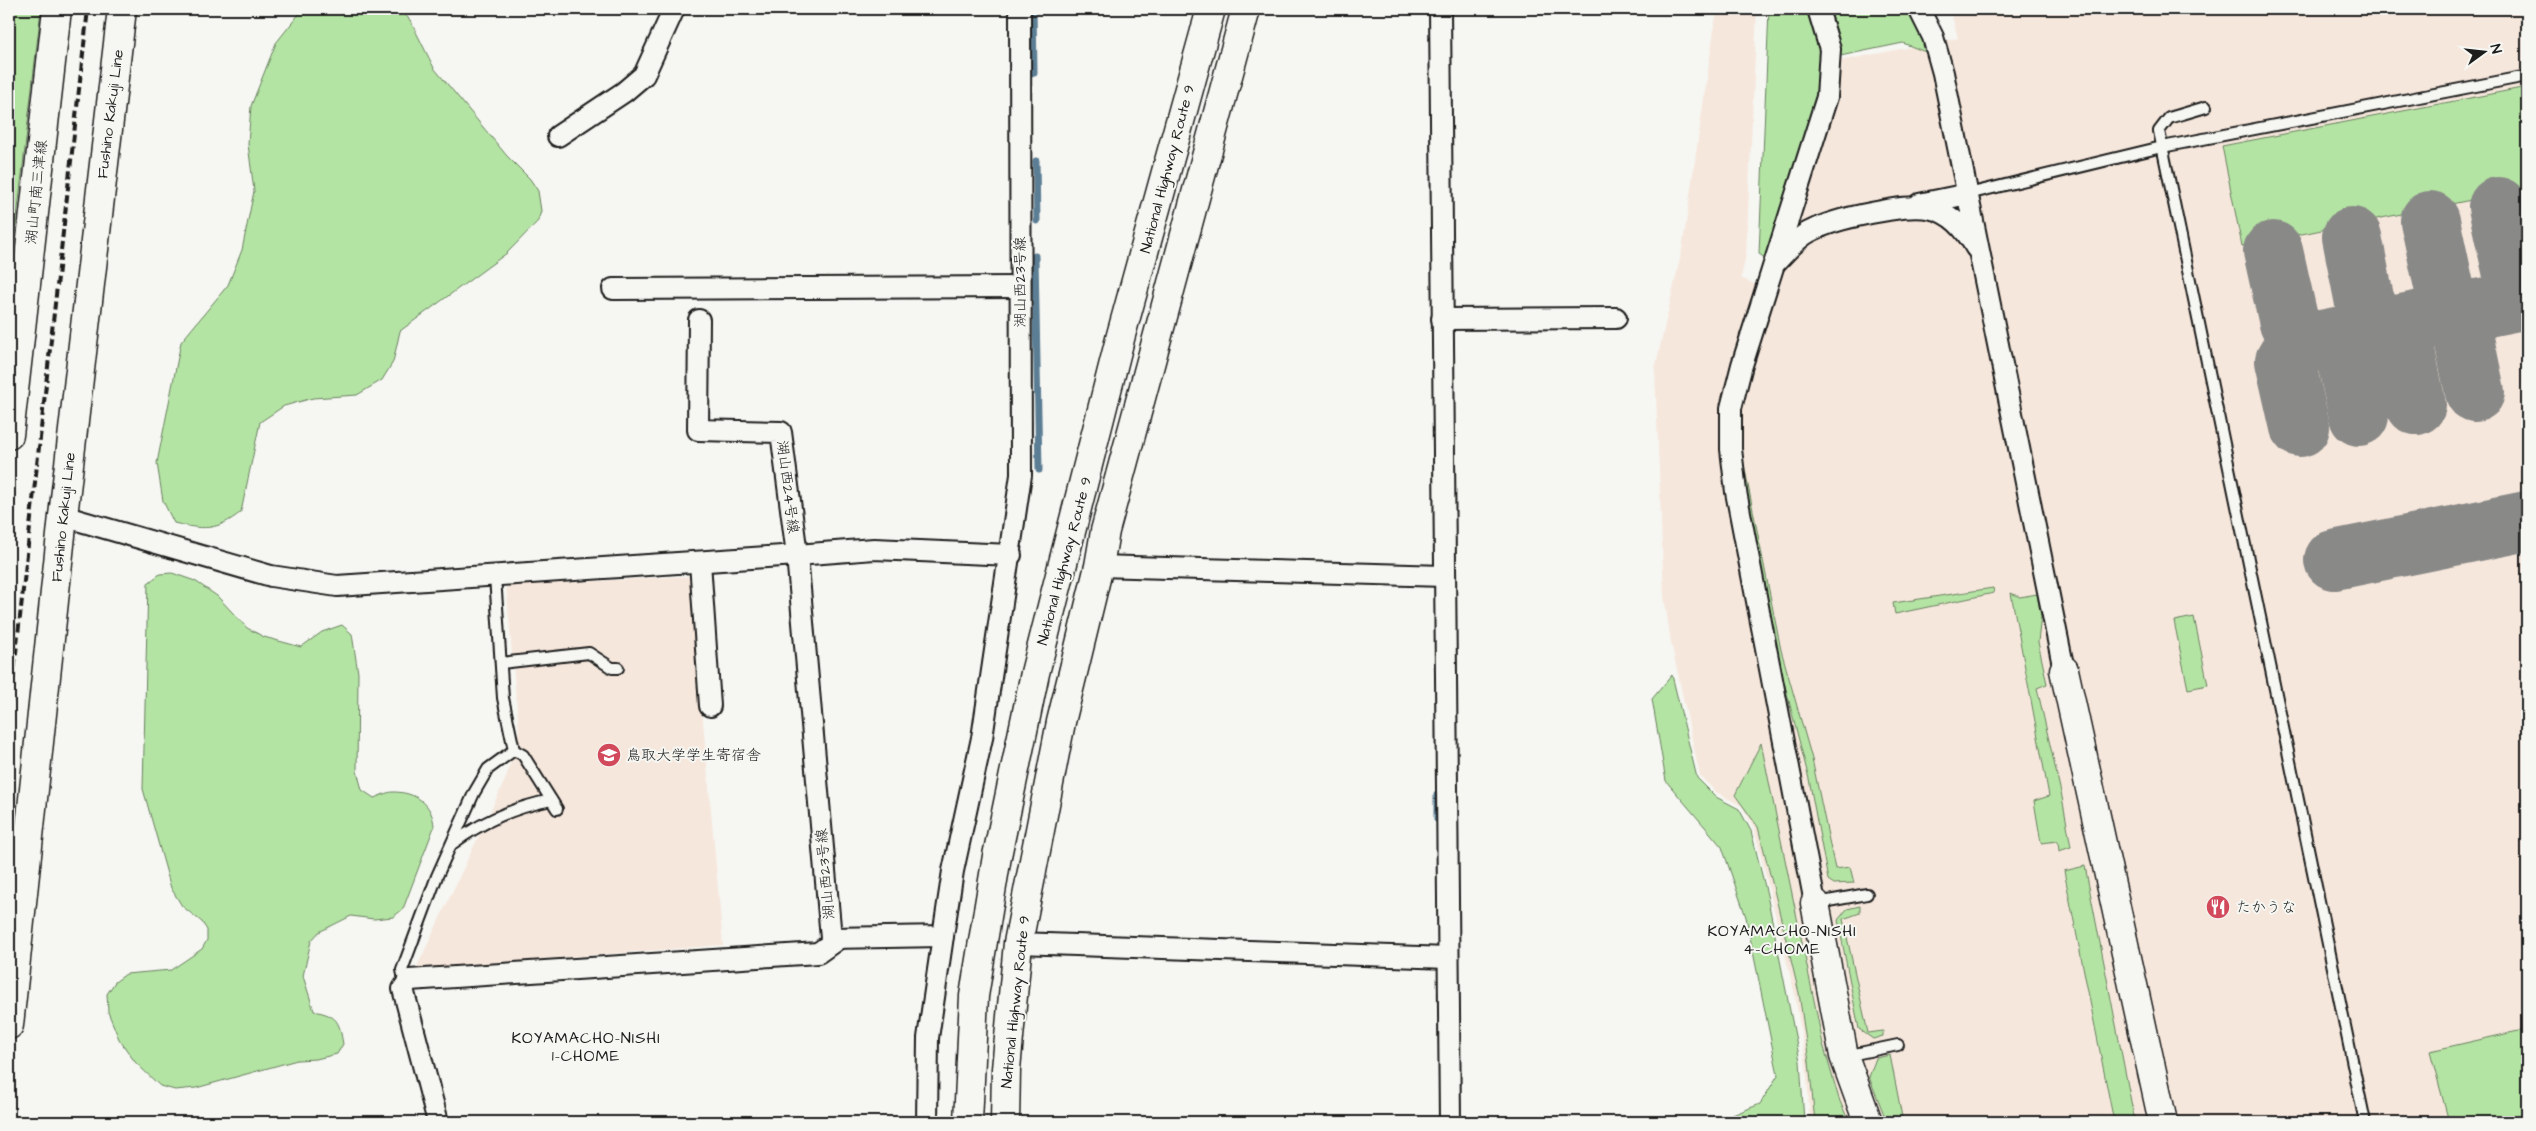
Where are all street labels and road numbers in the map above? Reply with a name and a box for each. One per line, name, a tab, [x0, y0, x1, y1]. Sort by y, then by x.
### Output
street label: Fushino Kakuji Line	[92, 48, 129, 180]
street label: National Highway Route 9	[1135, 83, 1201, 256]
street label: 湖山町南三津線	[21, 139, 52, 245]
street label: 湖山西23号線	[1010, 236, 1031, 328]
street label: 湖山西24号線	[771, 439, 804, 535]
street label: Fushino Kakuji Line	[46, 451, 81, 583]
street label: National Highway Route 9	[1032, 475, 1098, 648]
street label: 湖山西23号線	[811, 828, 840, 920]
street label: National Highway Route 9	[996, 915, 1036, 1089]

